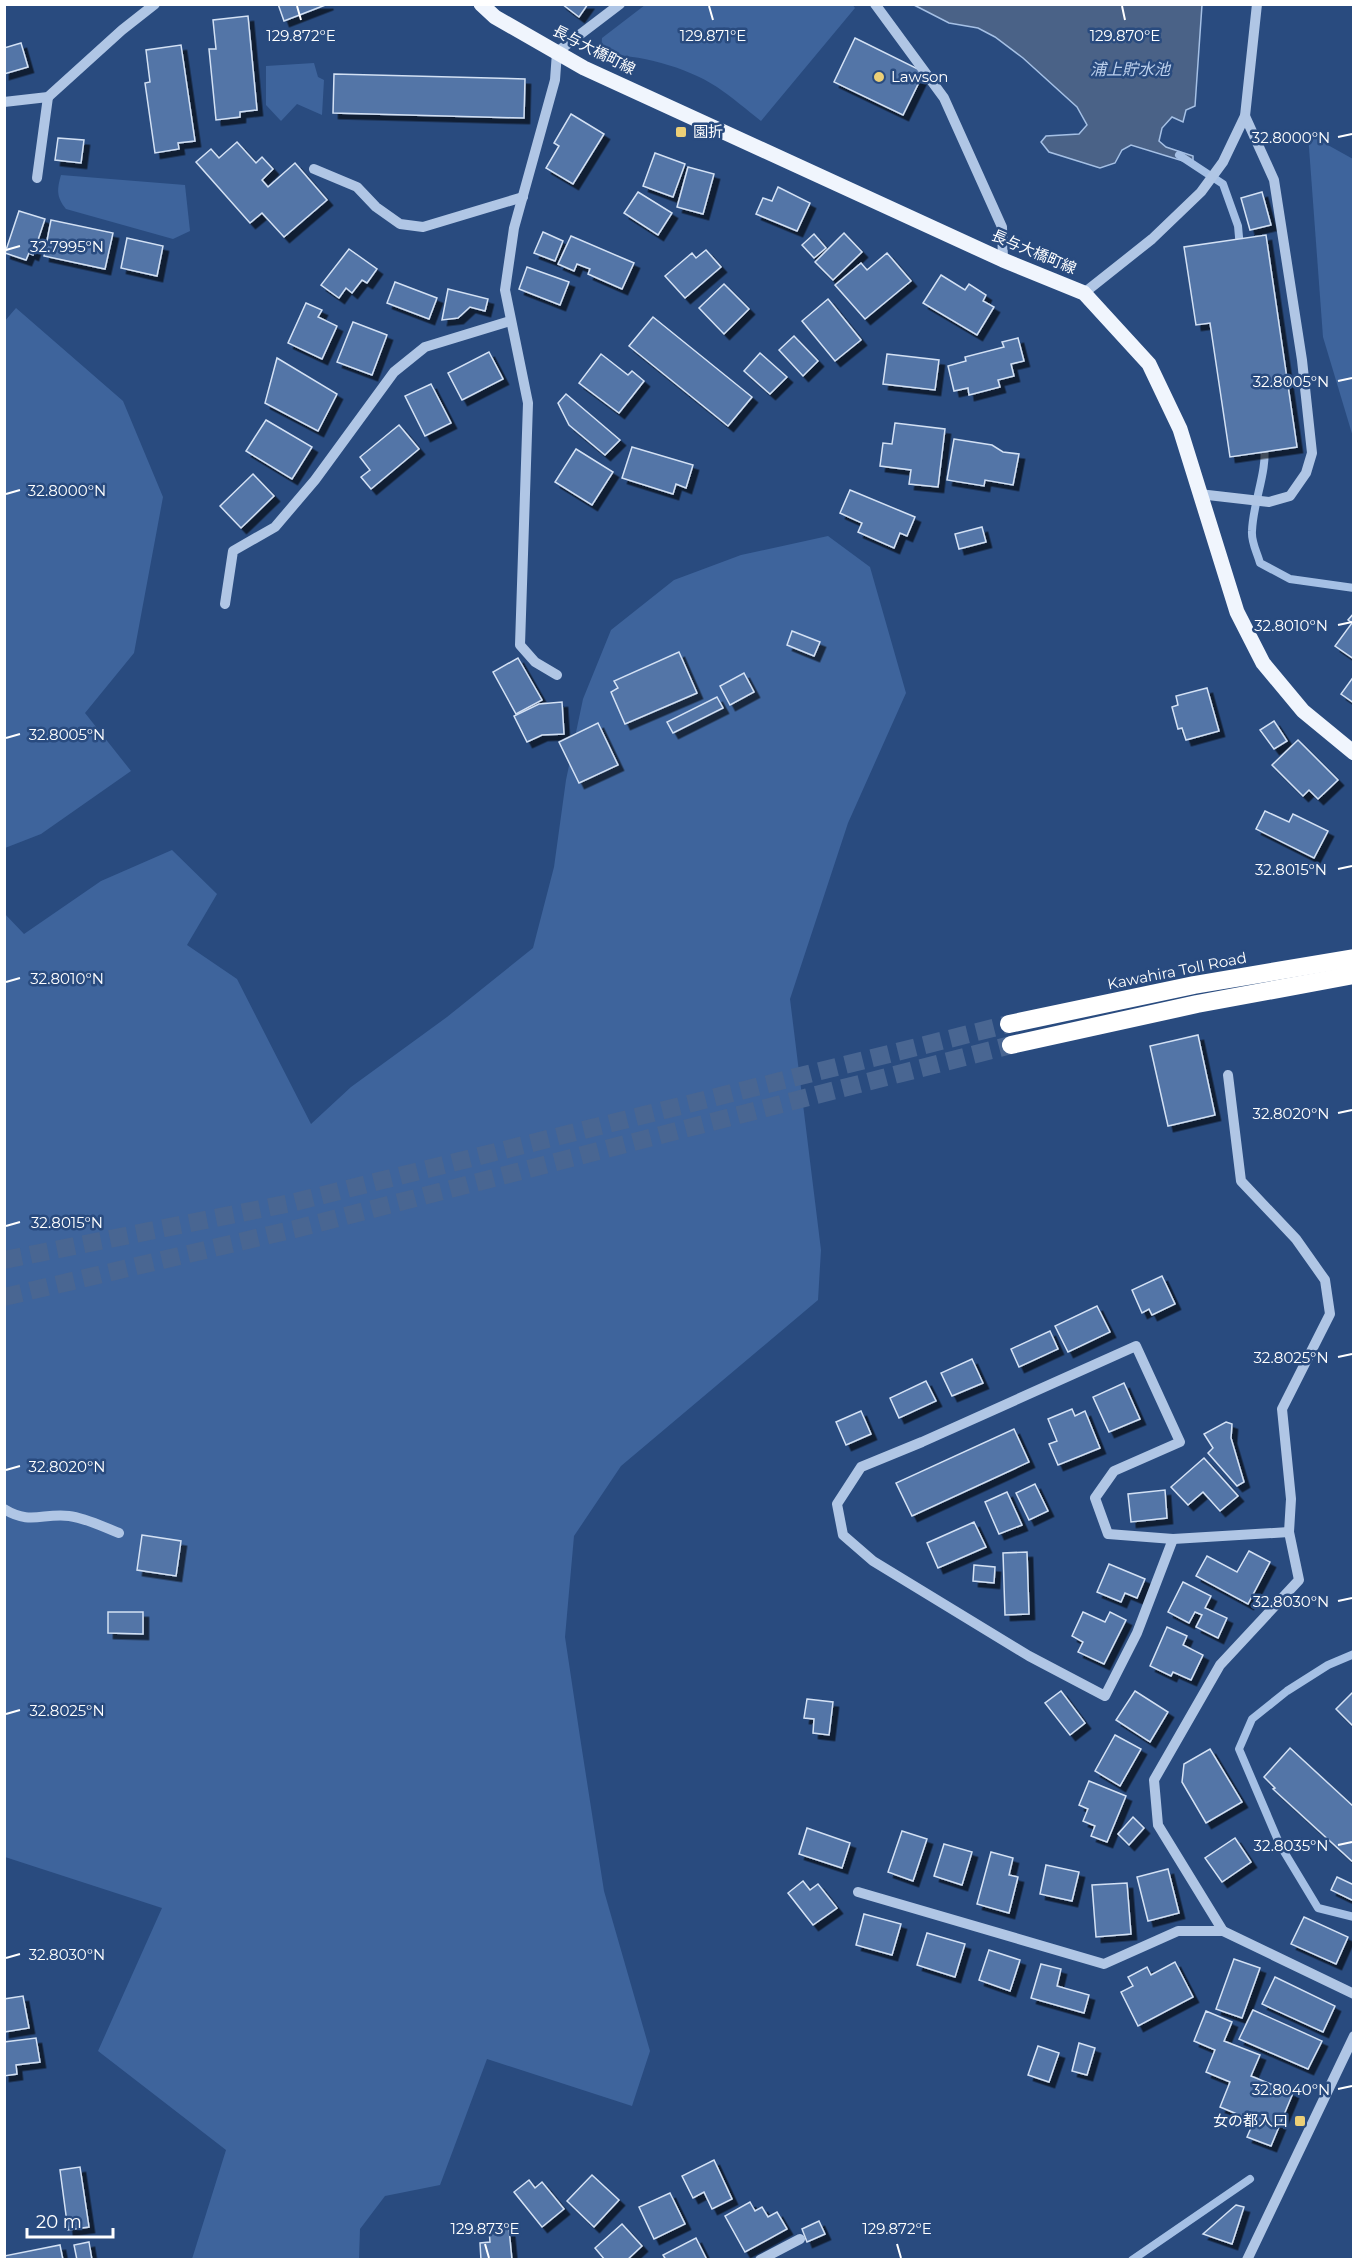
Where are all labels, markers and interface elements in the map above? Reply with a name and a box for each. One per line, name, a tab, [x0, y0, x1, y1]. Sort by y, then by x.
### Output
street label: 長与大橋町線	[550, 21, 639, 78]
text: 129.872°E	[266, 26, 336, 45]
text: 129.871°E	[680, 26, 746, 45]
text: 129.870°E	[1090, 26, 1160, 45]
water label: 浦上貯水池	[1090, 60, 1172, 79]
place label: Lawson	[891, 67, 949, 86]
marker: Lawson	[872, 70, 886, 84]
place label: 園折	[693, 122, 723, 141]
marker: 園折	[674, 125, 688, 139]
text: 32.8000°N	[1252, 128, 1330, 147]
street label: 長与大橋町線	[989, 225, 1079, 278]
text: 32.7995°N	[30, 237, 104, 256]
text: 32.8005°N	[1253, 372, 1329, 391]
text: 32.8000°N	[28, 481, 106, 500]
text: 32.8010°N	[1254, 616, 1328, 635]
text: 32.8005°N	[29, 725, 105, 744]
text: 32.8015°N	[1255, 860, 1327, 879]
street label: Kawahira Toll Road	[1106, 948, 1248, 993]
text: 32.8010°N	[30, 969, 104, 988]
text: 32.8020°N	[1253, 1104, 1329, 1123]
text: 32.8015°N	[31, 1213, 103, 1232]
text: 32.8025°N	[1253, 1348, 1329, 1367]
text: 32.8020°N	[29, 1457, 105, 1476]
text: 32.8030°N	[1253, 1592, 1329, 1611]
text: 32.8025°N	[29, 1701, 105, 1720]
text: 32.8035°N	[1254, 1836, 1328, 1855]
text: 32.8030°N	[29, 1945, 105, 1964]
text: 32.8040°N	[1252, 2080, 1330, 2099]
place label: 女の都入口	[1213, 2111, 1288, 2130]
marker: 女の都入口	[1293, 2114, 1307, 2128]
scale bar	[27, 2201, 112, 2239]
text: 20 m	[36, 2211, 82, 2233]
text: 129.873°E	[450, 2219, 520, 2238]
text: 129.872°E	[862, 2219, 932, 2238]

